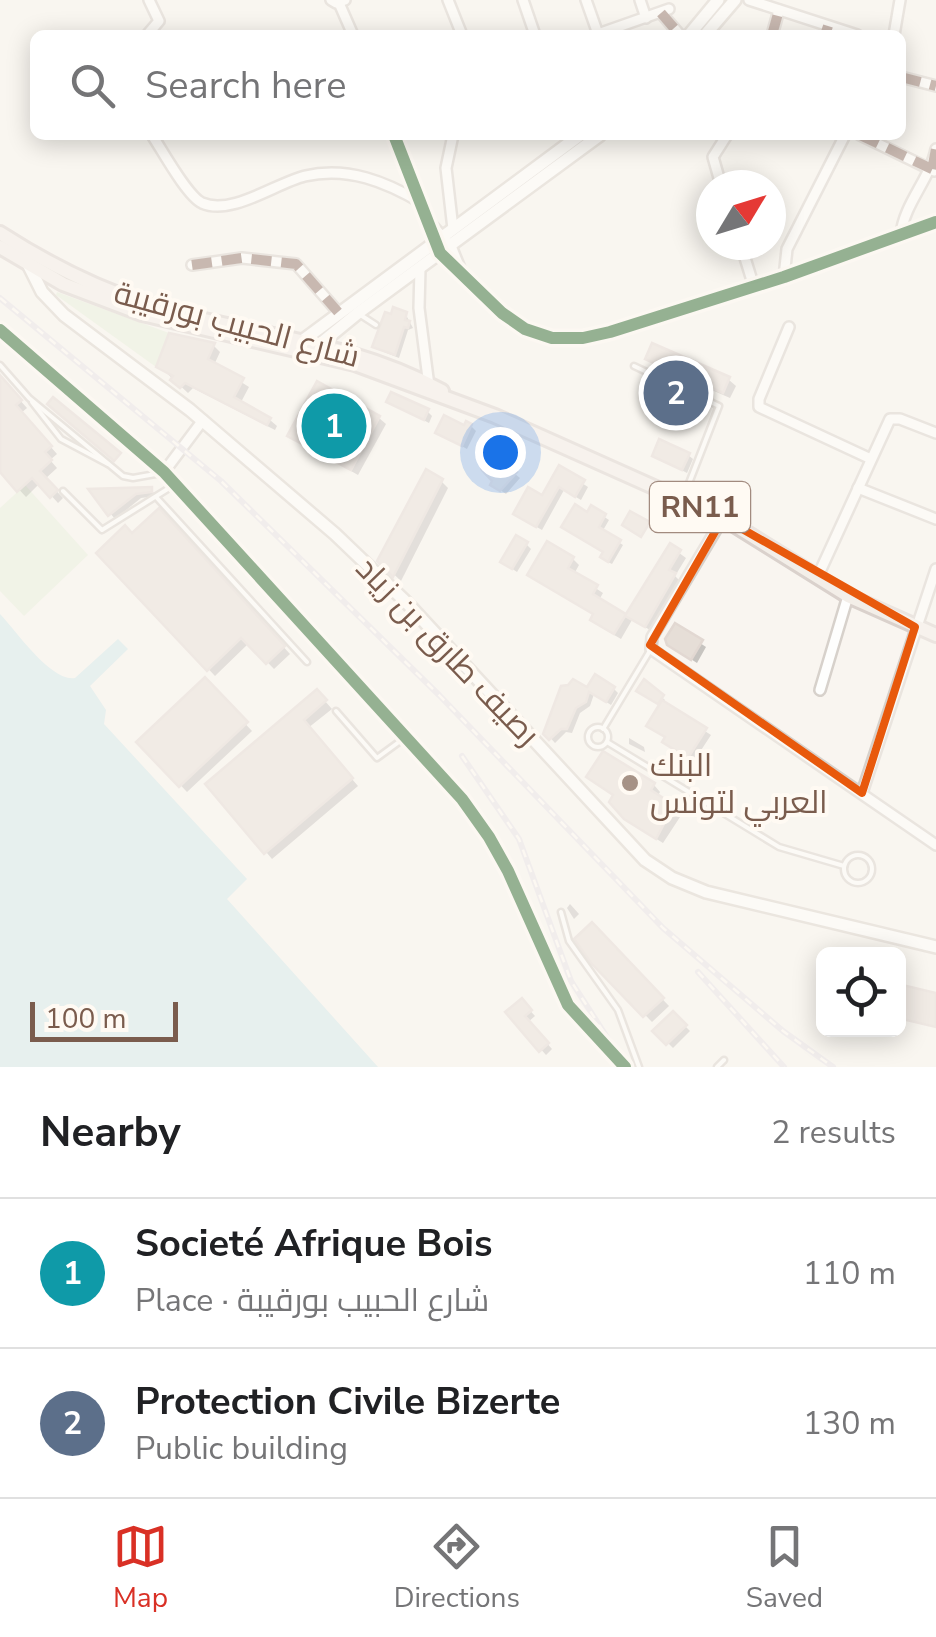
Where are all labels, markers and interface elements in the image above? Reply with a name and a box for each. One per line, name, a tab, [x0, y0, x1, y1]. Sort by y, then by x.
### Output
search box	[30, 30, 906, 140]
icon: search	[65, 58, 120, 113]
text: Search here	[145, 60, 346, 111]
north arrow	[696, 170, 786, 260]
street label: شارع الحبيب بورقيبة	[109, 271, 364, 378]
pin: 2	[644, 356, 708, 430]
pin: 1	[302, 388, 366, 464]
your location	[475, 427, 526, 478]
road number: RN11	[650, 482, 750, 532]
street label: رصيف طارق بن زياد	[346, 548, 549, 755]
place label: البنك العربي لتونس	[650, 744, 828, 827]
marker: البنك العربي لتونس	[619, 772, 641, 794]
map controls	[816, 947, 906, 1037]
button: locate	[816, 947, 906, 1037]
scale bar	[30, 997, 178, 1042]
text: 100 m	[45, 1000, 127, 1038]
text: Nearby	[40, 1104, 181, 1161]
text: 2 results	[771, 1111, 896, 1154]
text: Societé Afrique Bois	[135, 1218, 493, 1269]
text: 1	[63, 1252, 82, 1295]
text: 110 m	[803, 1252, 896, 1295]
text: Place · شارع الحبيب بورقيبة	[135, 1279, 489, 1322]
text: Protection Civile Bizerte	[135, 1376, 560, 1427]
text: 2	[63, 1402, 82, 1445]
text: 130 m	[803, 1402, 896, 1445]
text: Public building	[135, 1427, 348, 1470]
tab: Map	[113, 1519, 168, 1617]
tab: Directions	[394, 1519, 520, 1617]
tab: Saved	[746, 1519, 823, 1617]

